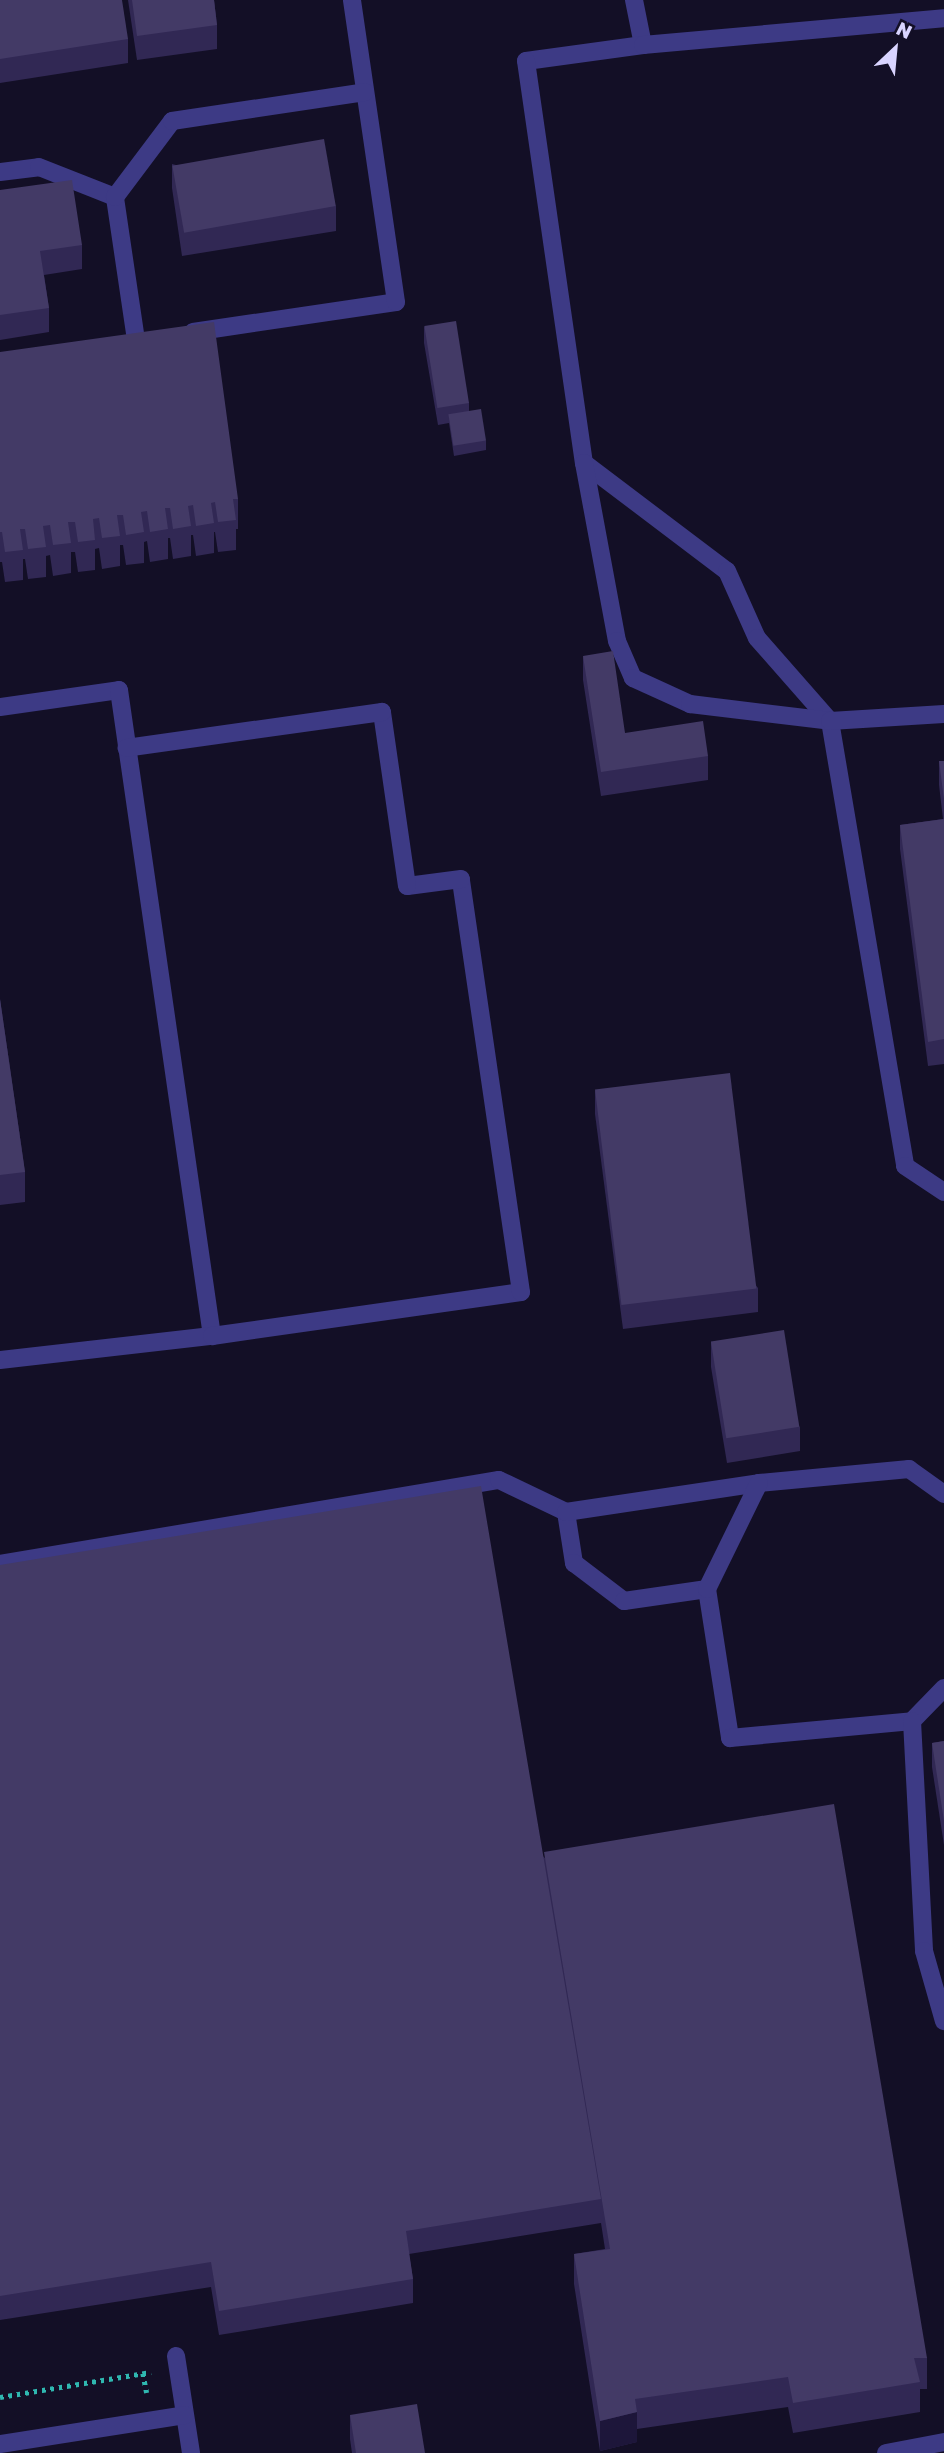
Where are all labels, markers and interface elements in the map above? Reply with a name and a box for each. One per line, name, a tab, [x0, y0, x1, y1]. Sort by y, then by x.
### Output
north arrow	[860, 14, 930, 84]
text: N	[893, 16, 916, 43]

